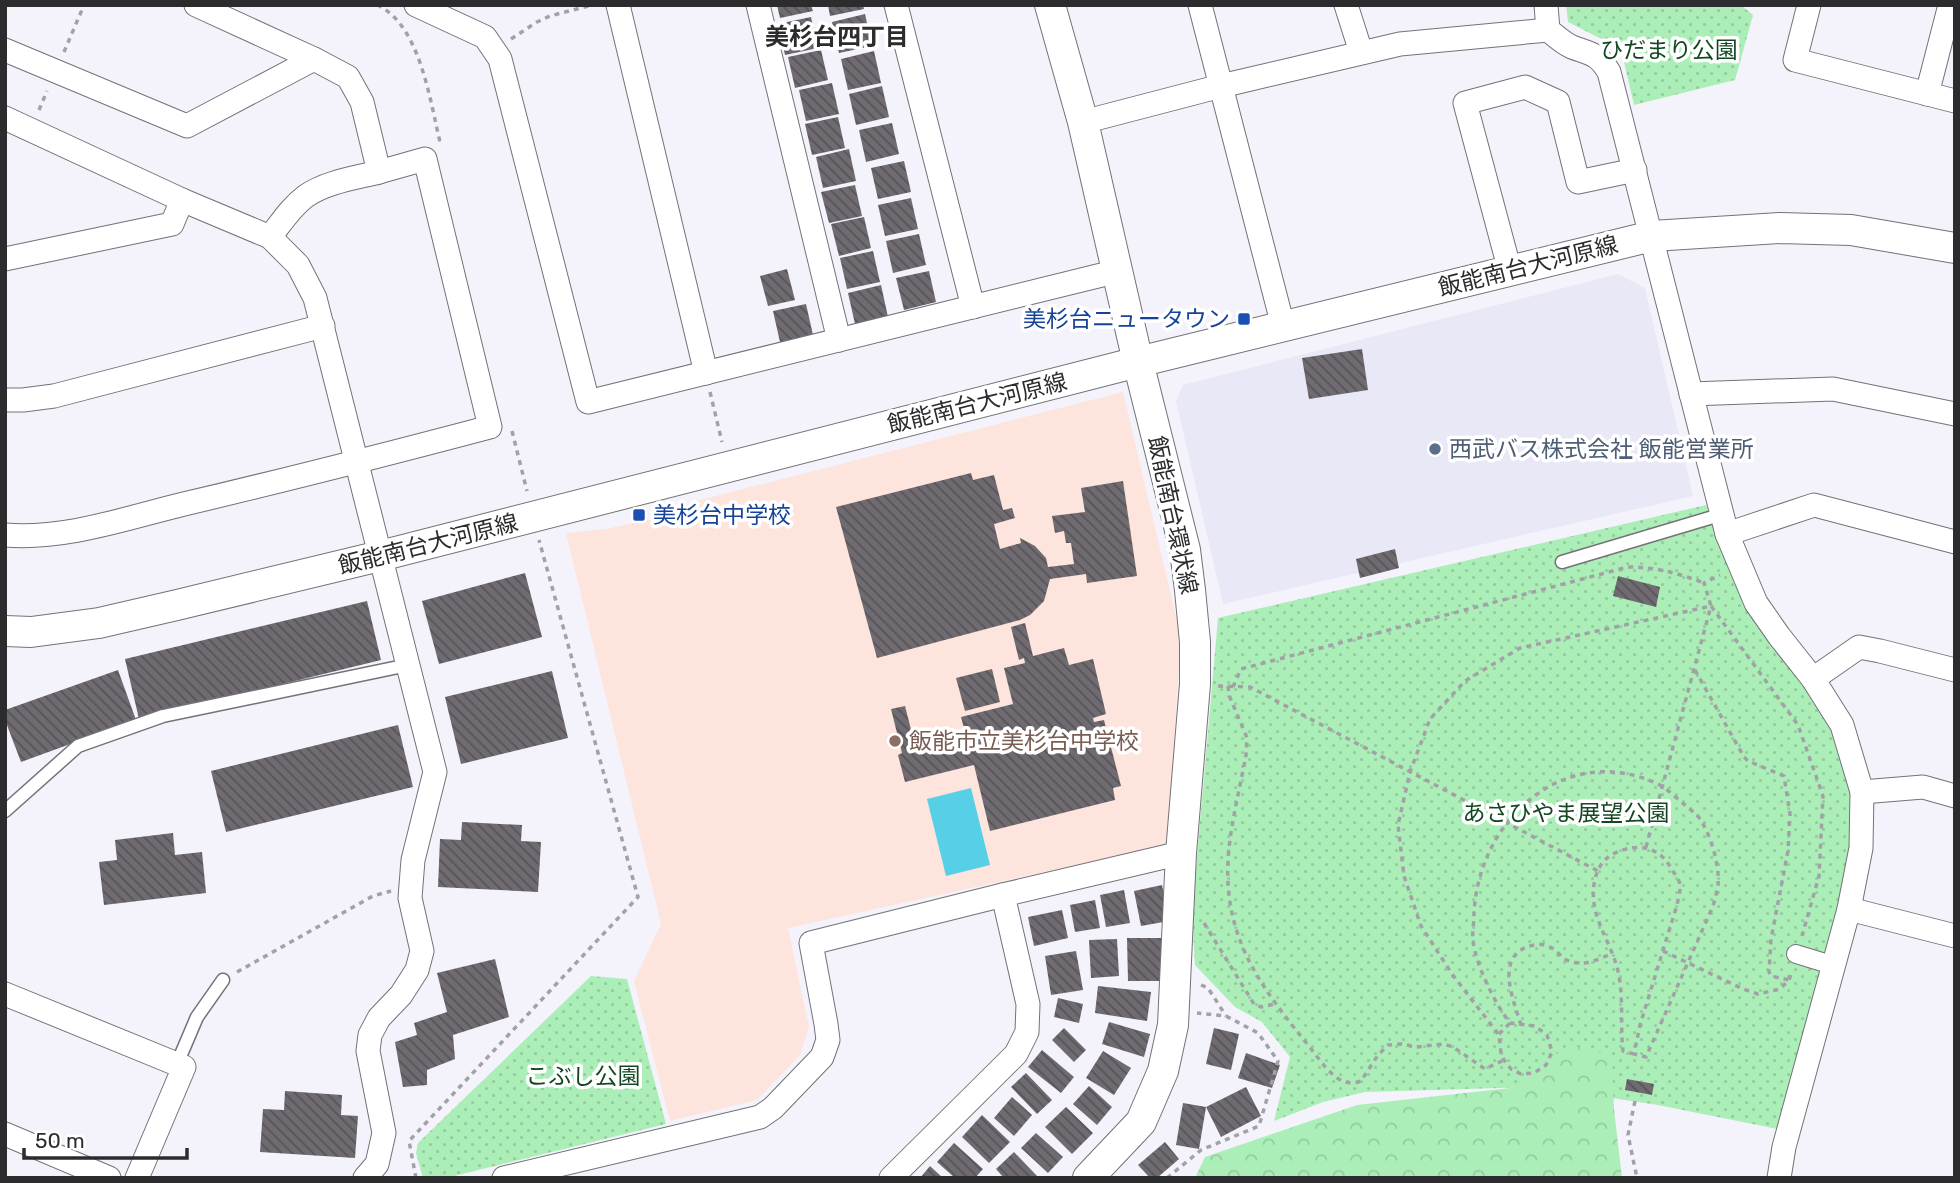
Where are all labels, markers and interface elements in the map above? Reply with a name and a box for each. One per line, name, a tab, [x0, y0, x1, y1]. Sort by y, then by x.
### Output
district label: 美杉台四丁目	[765, 23, 909, 51]
park label: ひだまり公園	[1600, 36, 1738, 64]
street label: 飯能南台大河原線	[1435, 230, 1621, 302]
place label: 美杉台ニュータウン	[1023, 305, 1230, 333]
marker: 美杉台ニュータウン	[1236, 311, 1252, 327]
street label: 飯能南台大河原線	[884, 367, 1070, 439]
street label: 飯能南台環状線	[1143, 433, 1203, 597]
place label: 西武バス株式会社 飯能営業所	[1449, 435, 1754, 463]
marker: 西武バス株式会社 飯能営業所	[1427, 441, 1443, 457]
place label: 美杉台中学校	[653, 501, 791, 529]
marker: 美杉台中学校	[631, 507, 647, 523]
street label: 飯能南台大河原線	[335, 508, 521, 580]
place label: 飯能市立美杉台中学校	[909, 727, 1139, 755]
marker: 飯能市立美杉台中学校	[887, 733, 903, 749]
park label: あさひやま展望公園	[1463, 799, 1670, 827]
park label: こぶし公園	[526, 1062, 641, 1090]
scale bar	[24, 1116, 187, 1160]
text: 50 m	[35, 1128, 85, 1153]

